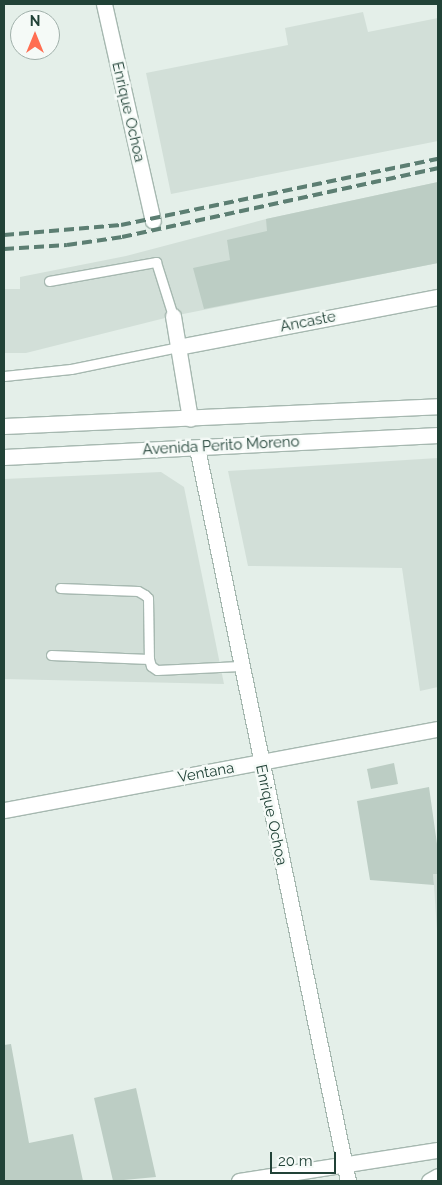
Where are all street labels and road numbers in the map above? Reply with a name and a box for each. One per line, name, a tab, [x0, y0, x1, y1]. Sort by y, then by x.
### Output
street label: Enrique Ochoa	[108, 60, 148, 164]
street label: Ancaste	[279, 308, 337, 336]
street label: Avenida Perito Moreno	[142, 433, 300, 459]
street label: Ventana	[176, 759, 236, 787]
street label: Enrique Ochoa	[252, 763, 290, 867]

